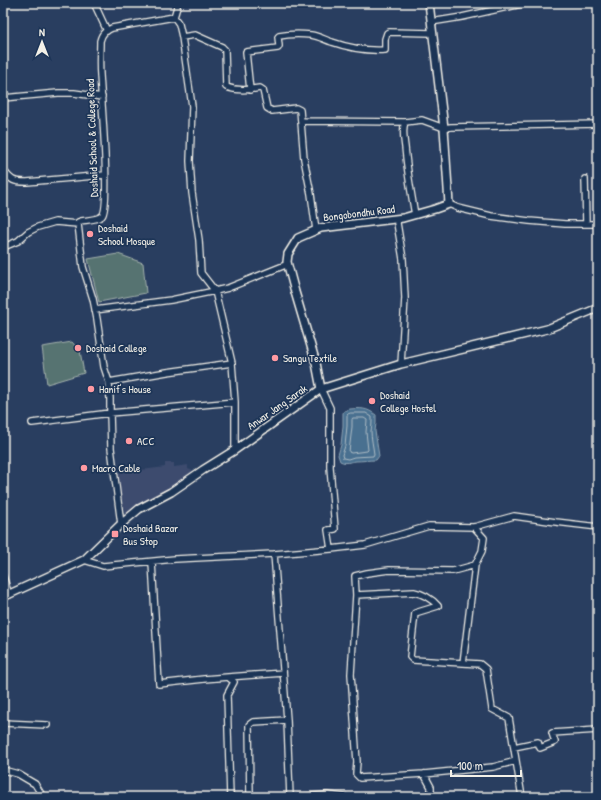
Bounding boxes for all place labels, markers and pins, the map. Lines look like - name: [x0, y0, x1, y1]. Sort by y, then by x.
- place label: Doshaid School Mosque: [98, 221, 156, 248]
- marker: Doshaid School Mosque: [85, 229, 95, 239]
- place label: Doshaid College: [86, 341, 148, 355]
- marker: Doshaid College: [73, 343, 83, 353]
- place label: Sangu Textile: [283, 351, 338, 365]
- marker: Sangu Textile: [270, 353, 280, 363]
- place label: Hanif's House: [99, 382, 152, 396]
- marker: Hanif's House: [86, 384, 96, 394]
- place label: Doshaid College Hostel: [380, 388, 436, 415]
- marker: Doshaid College Hostel: [367, 396, 377, 406]
- place label: ACC: [137, 434, 154, 448]
- marker: ACC: [124, 436, 134, 446]
- place label: Macro Cable: [92, 461, 141, 475]
- marker: Macro Cable: [79, 463, 89, 473]
- place label: Doshaid Bazar Bus Stop: [123, 521, 179, 548]
- marker: Doshaid Bazar Bus Stop: [110, 529, 120, 539]

